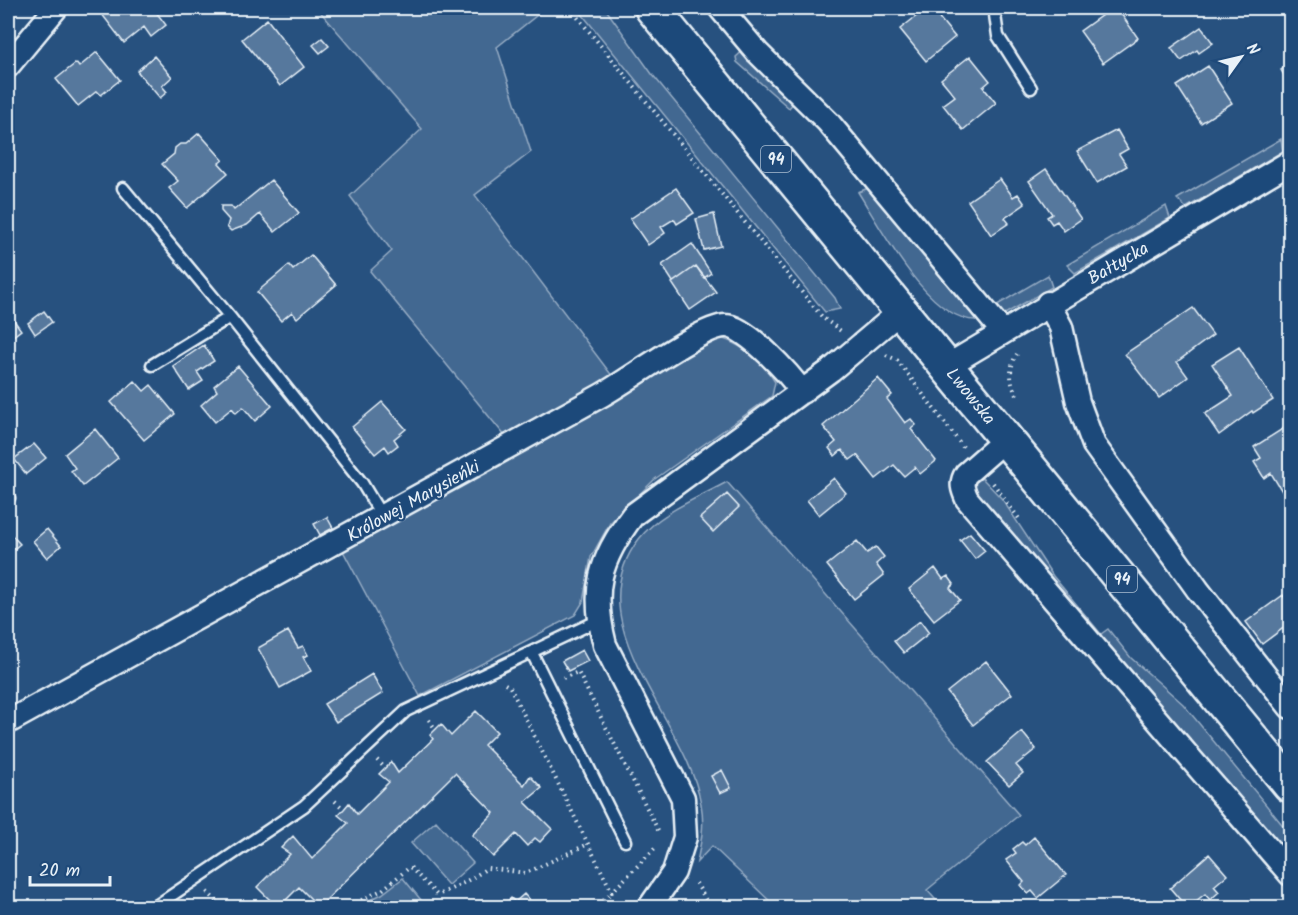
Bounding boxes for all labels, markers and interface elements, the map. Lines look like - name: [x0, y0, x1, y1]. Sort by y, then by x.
- north arrow: [1211, 27, 1271, 87]
- text: N: [1239, 38, 1265, 61]
- road number: 94: [761, 146, 791, 172]
- street label: Bałtycka: [1083, 235, 1155, 294]
- street label: Lwowska: [938, 362, 1002, 432]
- street label: Królowej Marysieńki: [342, 453, 486, 551]
- road number: 94: [1107, 566, 1137, 592]
- scale bar: [30, 849, 110, 887]
- text: 20 m: [39, 857, 80, 886]

